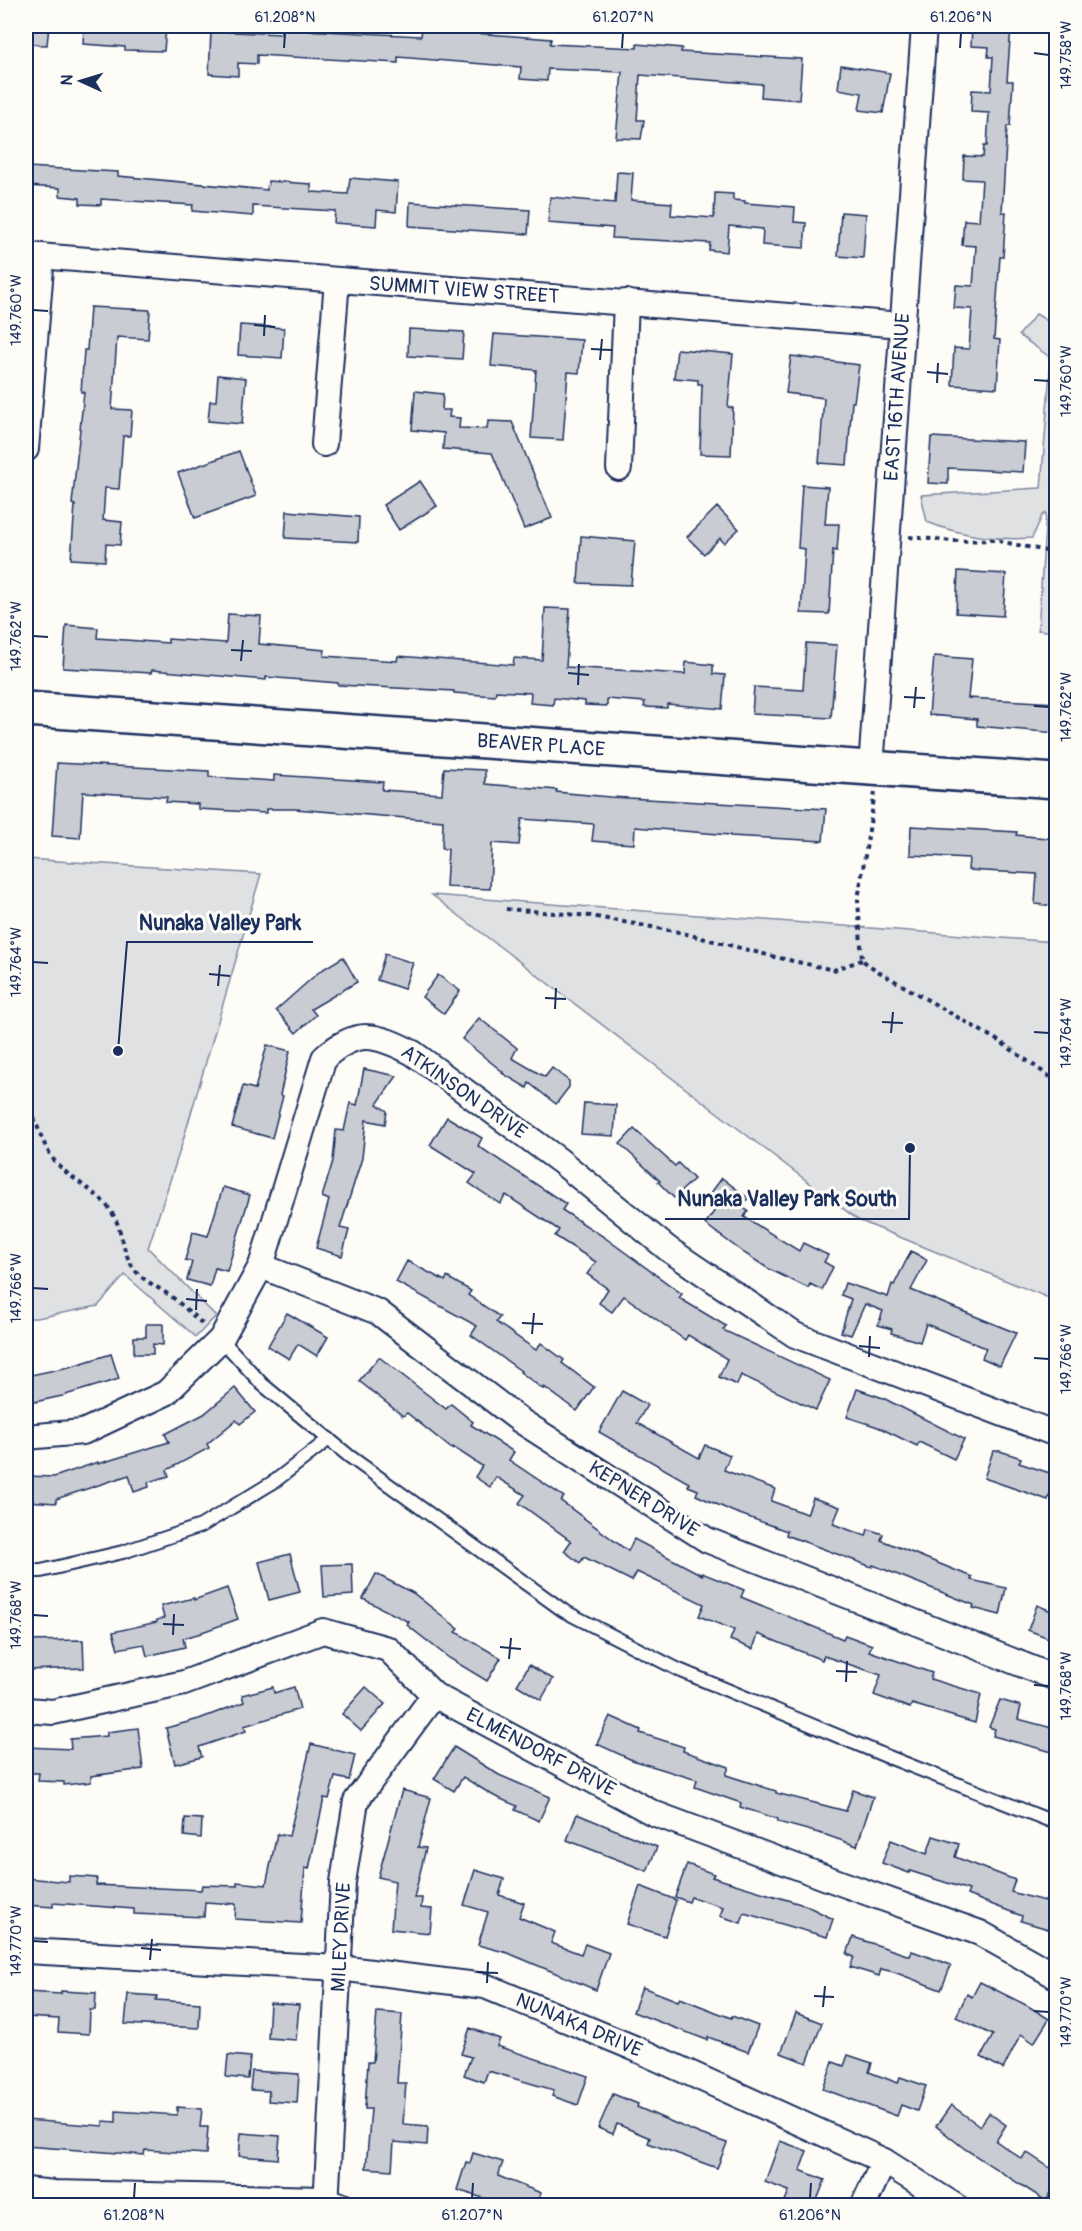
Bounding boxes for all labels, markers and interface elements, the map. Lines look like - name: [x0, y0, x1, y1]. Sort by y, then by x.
- text: 61.208°N: [255, 8, 315, 27]
- text: 61.207°N: [592, 8, 654, 27]
- text: 61.206°N: [930, 8, 992, 27]
- text: 149.758°W: [1057, 21, 1076, 89]
- north arrow: [51, 51, 111, 111]
- text: N: [57, 74, 77, 86]
- street label: SUMMIT VIEW STREET: [368, 271, 560, 309]
- text: 149.760°W: [7, 274, 26, 346]
- street label: EAST 16TH AVENUE: [879, 312, 915, 482]
- text: 149.760°W: [1057, 345, 1076, 417]
- text: 149.762°W: [7, 601, 26, 671]
- text: 149.762°W: [1057, 672, 1076, 742]
- street label: BEAVER PLACE: [476, 728, 606, 762]
- callout: Nunaka Valley Park: [127, 903, 313, 942]
- text: Nunaka Valley Park: [139, 910, 301, 937]
- text: 149.764°W: [7, 927, 26, 997]
- text: 149.764°W: [1057, 998, 1076, 1068]
- street label: ATKINSON DRIVE: [396, 1039, 532, 1145]
- callout: Nunaka Valley Park South: [665, 1180, 909, 1219]
- text: Nunaka Valley Park South: [677, 1186, 897, 1213]
- text: 149.766°W: [7, 1253, 26, 1323]
- text: 149.766°W: [1057, 1324, 1076, 1394]
- street label: KEPNER DRIVE: [584, 1455, 704, 1543]
- text: 149.768°W: [7, 1580, 26, 1650]
- text: 149.768°W: [1057, 1651, 1076, 1721]
- street label: ELMENDORF DRIVE: [462, 1702, 620, 1802]
- street label: MILEY DRIVE: [326, 1882, 356, 1992]
- text: 149.770°W: [7, 1905, 26, 1977]
- text: 149.770°W: [1057, 1976, 1076, 2048]
- street label: NUNAKA DRIVE: [512, 1987, 646, 2063]
- text: 61.208°N: [104, 2206, 164, 2225]
- text: 61.207°N: [441, 2206, 503, 2225]
- text: 61.206°N: [779, 2206, 841, 2225]

